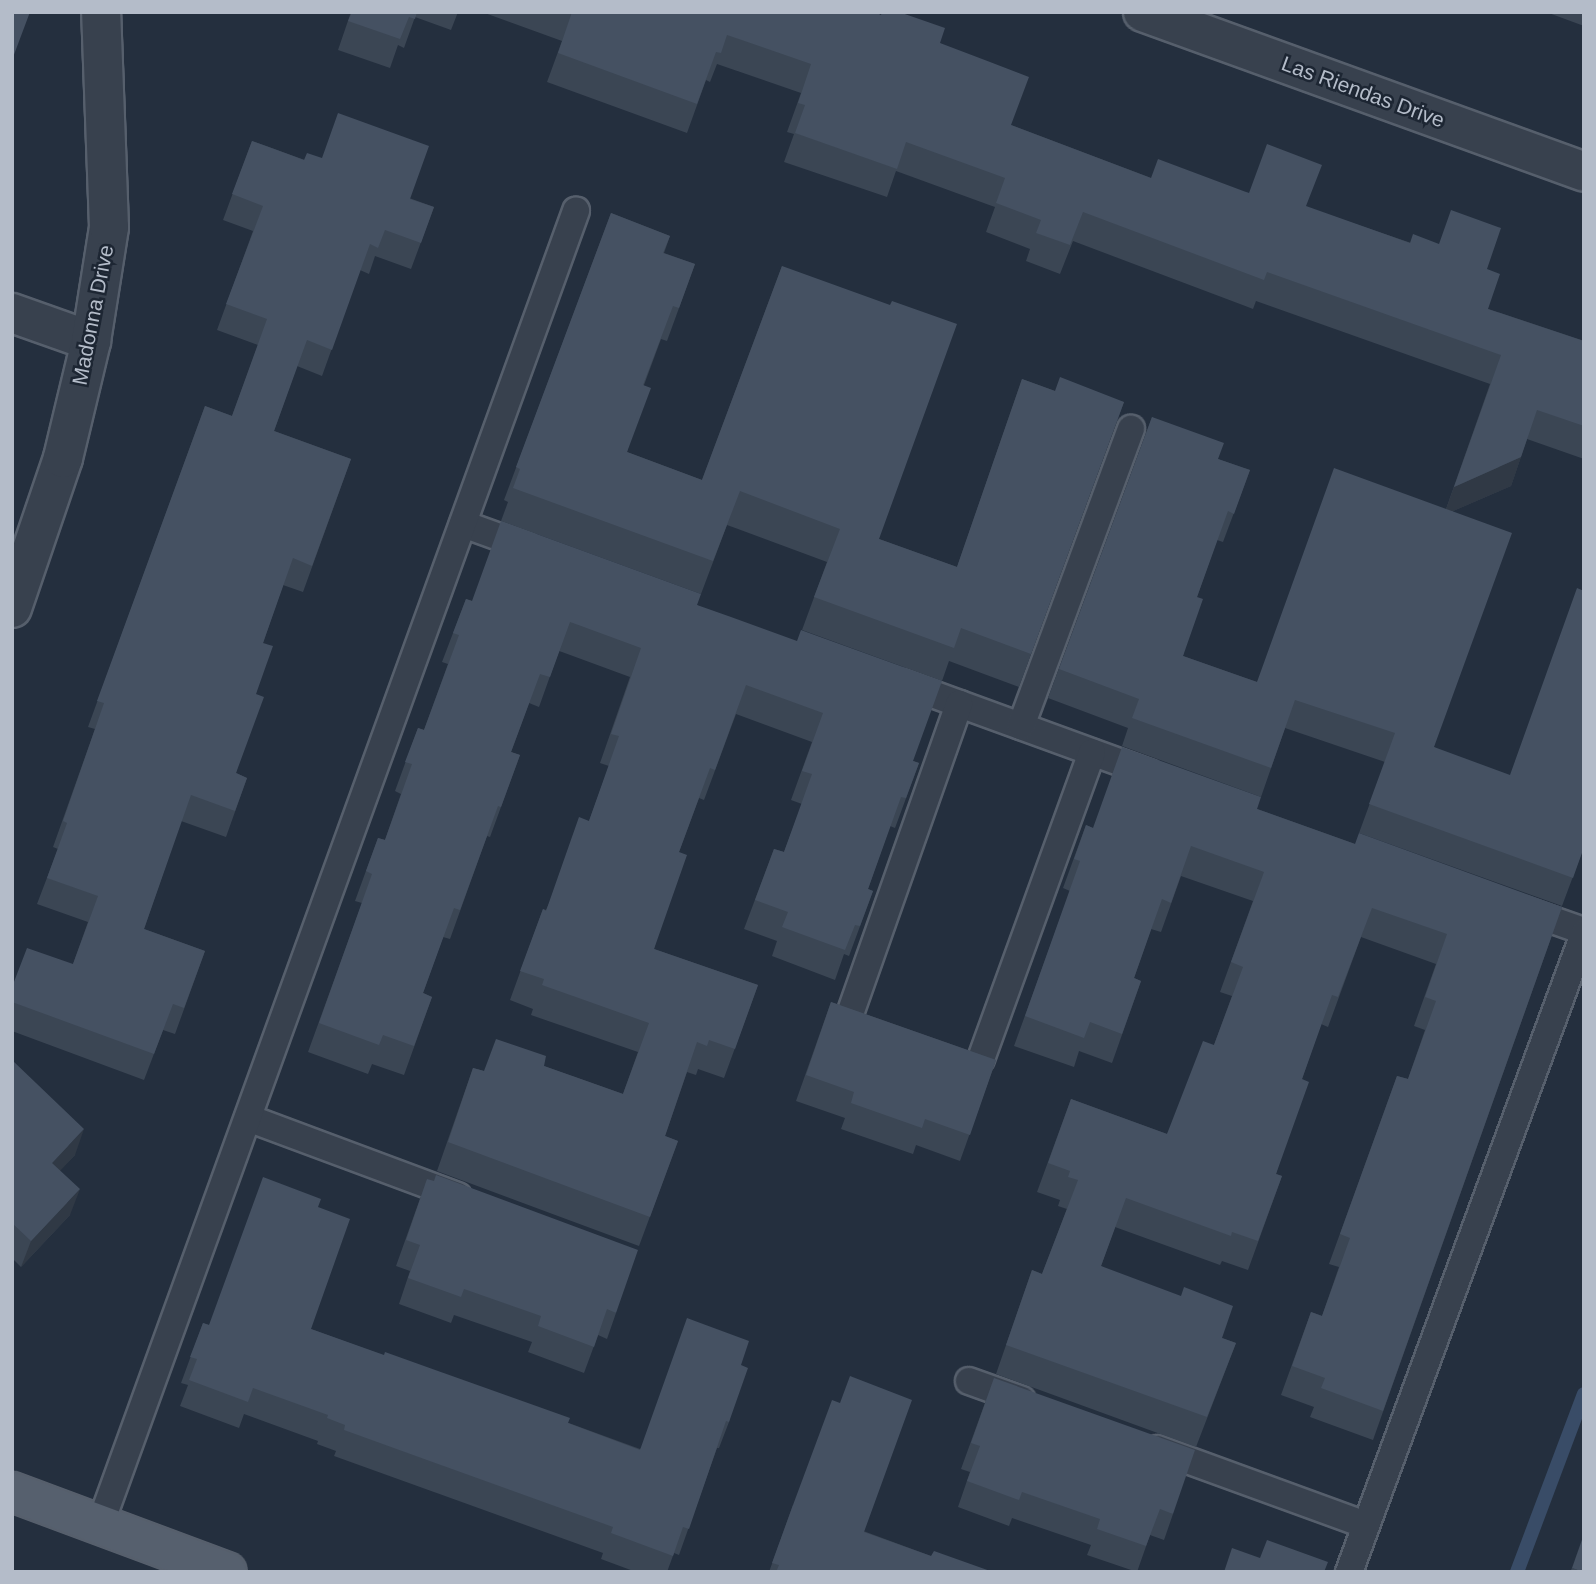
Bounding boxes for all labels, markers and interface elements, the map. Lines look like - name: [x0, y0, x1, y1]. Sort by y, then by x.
- street label: Las Riendas Drive: [1278, 51, 1448, 133]
- street label: Madonna Drive: [67, 243, 119, 387]

